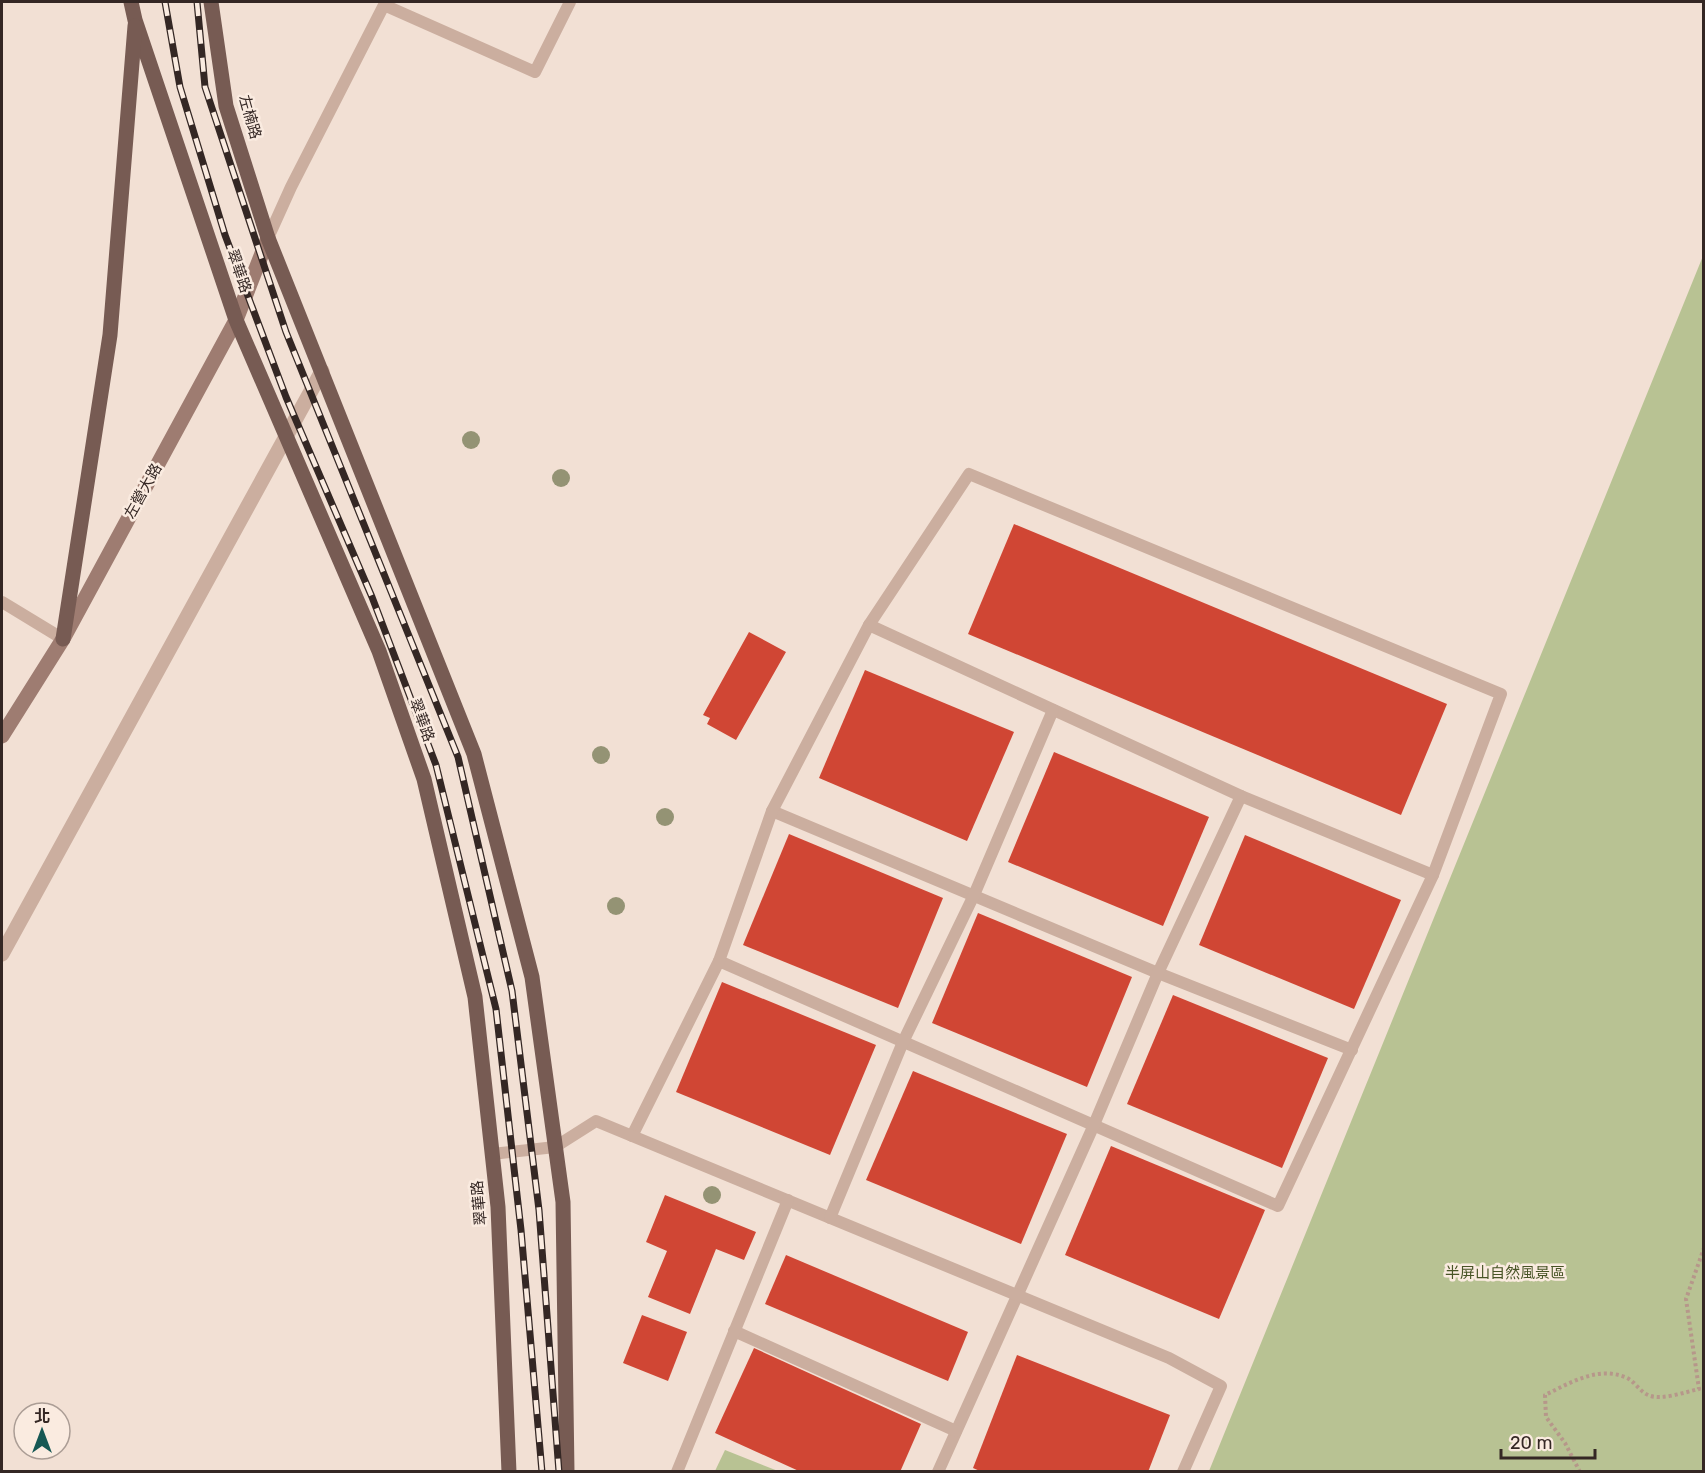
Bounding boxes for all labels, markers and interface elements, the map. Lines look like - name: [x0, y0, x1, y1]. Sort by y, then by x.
- street label: 左楠路: [235, 93, 265, 141]
- street label: 翠華路: [223, 247, 255, 295]
- street label: 左營大路: [121, 460, 165, 522]
- street label: 翠華路: [406, 696, 438, 744]
- street label: 翠華路: [468, 1180, 490, 1226]
- park label: 半屏山自然風景區: [1445, 1264, 1565, 1282]
- north arrow: [12, 1401, 72, 1461]
- text: 北: [34, 1407, 50, 1426]
- scale bar: [1501, 1422, 1596, 1460]
- text: 20 m: [1510, 1432, 1552, 1454]

